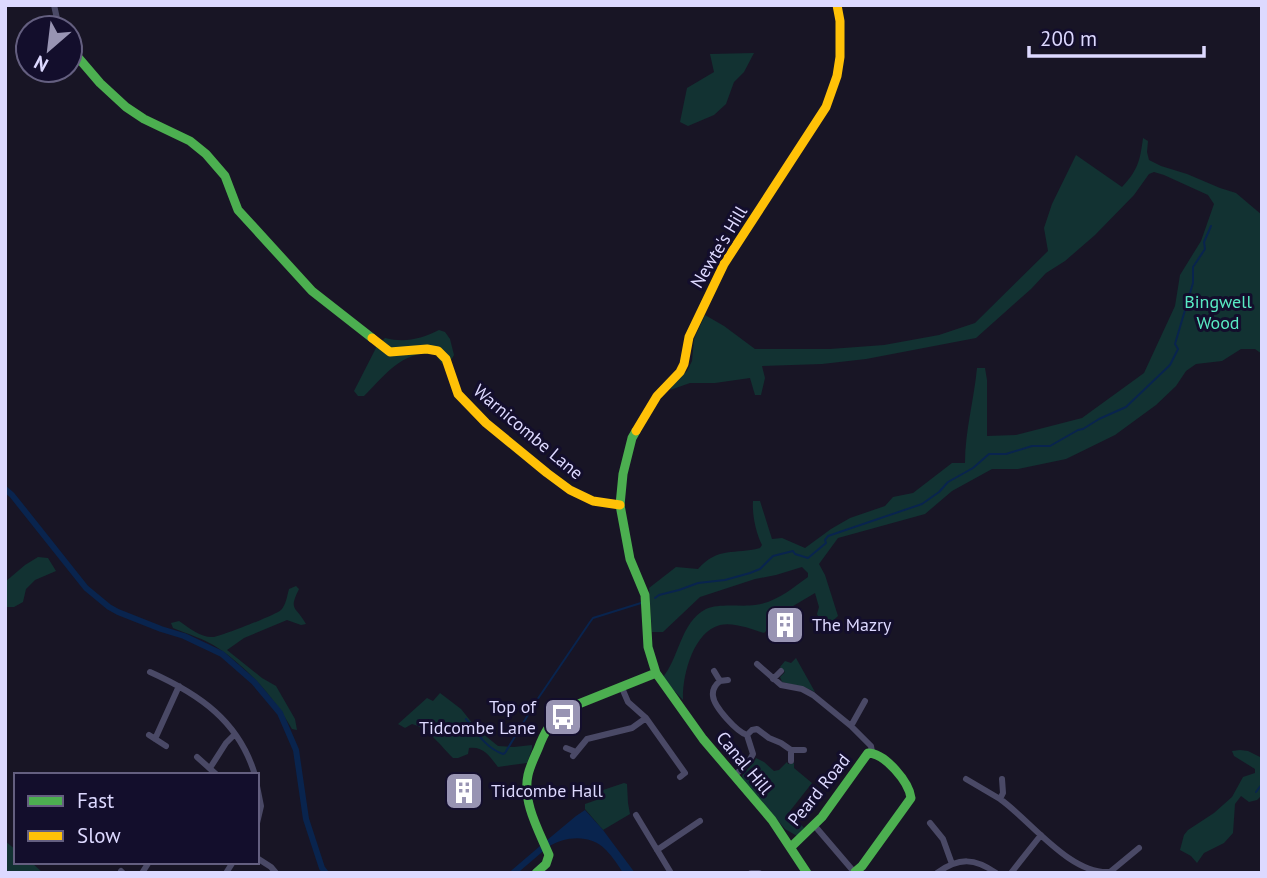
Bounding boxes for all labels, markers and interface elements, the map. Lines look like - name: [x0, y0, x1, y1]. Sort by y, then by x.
- north arrow: [14, 14, 84, 84]
- scale bar: [1029, 14, 1204, 58]
- text: 200 m: [1040, 25, 1097, 52]
- text: N: [30, 50, 52, 78]
- street label: Newte's Hill: [685, 201, 752, 292]
- park label: Bingwell Wood: [1184, 290, 1253, 334]
- street label: Warnicombe Lane: [469, 379, 588, 484]
- building icon: The Mazry: [764, 604, 806, 646]
- place label: The Mazry: [812, 613, 892, 636]
- place label: Top of Tidcombe Lane: [419, 695, 537, 739]
- bus stop icon: Top of Tidcombe Lane: [542, 696, 584, 738]
- street label: Canal Hill: [711, 726, 778, 799]
- street label: Peard Road: [783, 749, 855, 830]
- building icon: Tidcombe Hall: [443, 770, 485, 812]
- legend: [14, 773, 259, 864]
- place label: Tidcombe Hall: [491, 779, 603, 802]
- text: Fast: [77, 787, 114, 814]
- text: Slow: [77, 822, 121, 849]

